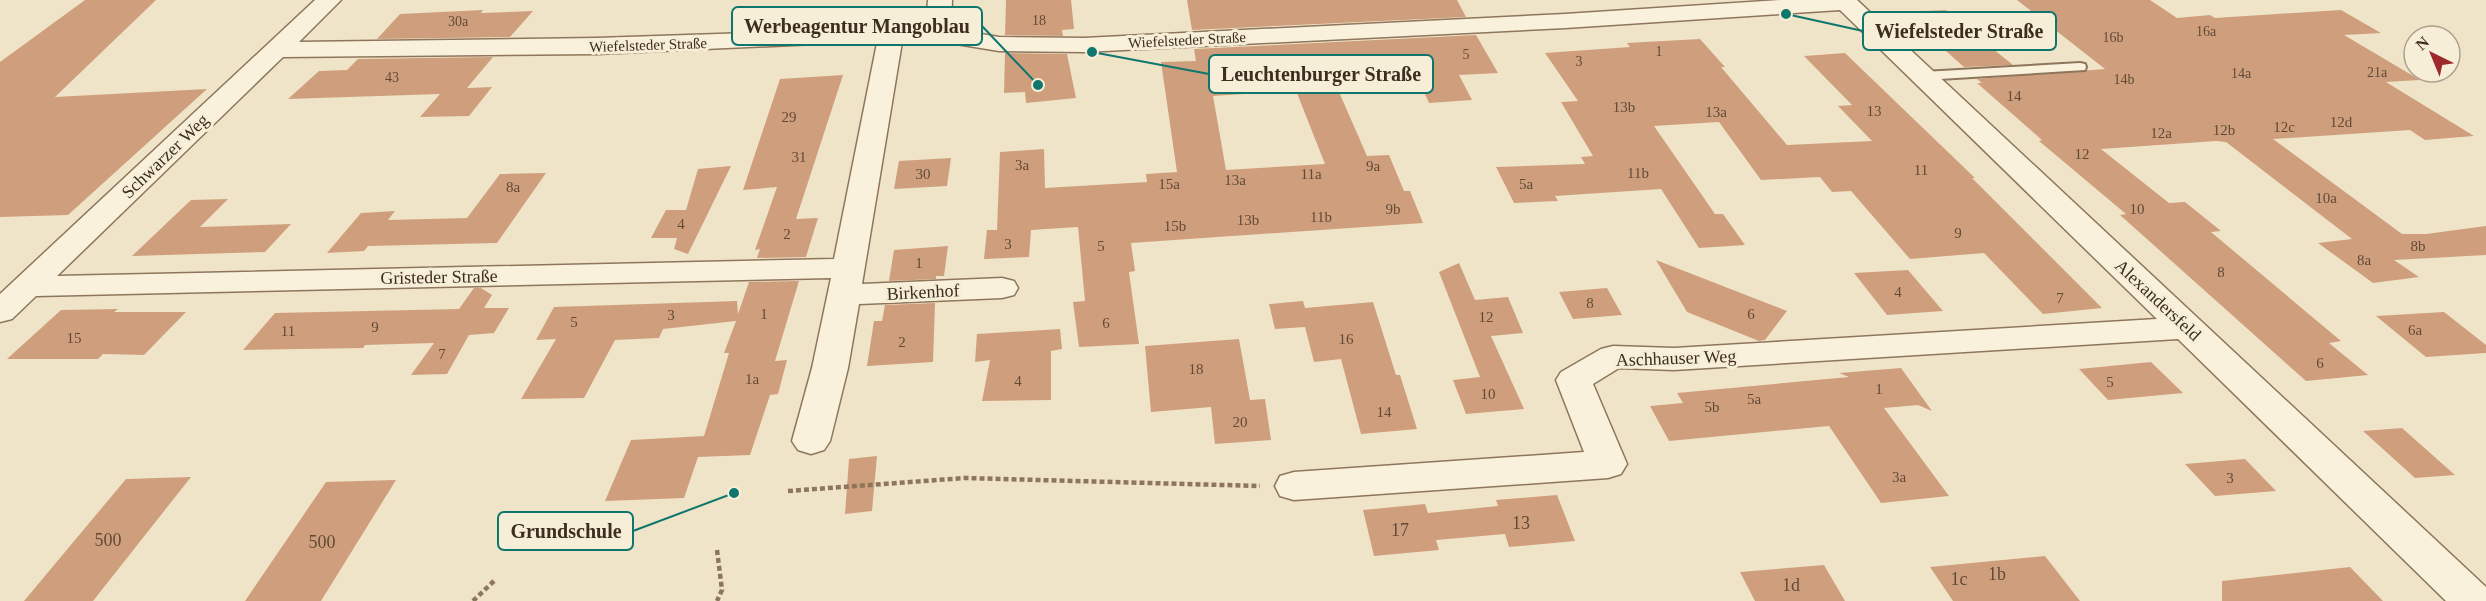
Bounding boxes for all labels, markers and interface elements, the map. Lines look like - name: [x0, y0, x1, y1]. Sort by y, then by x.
- callout: Werbeagentur Mangoblau: [732, 7, 982, 45]
- callout: Wiefelsteder Straße: [1863, 12, 2056, 50]
- house number: 18: [1032, 13, 1046, 28]
- house number: 30a: [448, 14, 469, 29]
- text: Werbeagentur Mangoblau: [744, 15, 970, 38]
- text: Wiefelsteder Straße: [1875, 20, 2043, 42]
- house number: 16a: [2196, 24, 2217, 39]
- north arrow: [2402, 24, 2462, 84]
- street label: Wiefelsteder Straße: [1128, 29, 1247, 51]
- house number: 16b: [2103, 30, 2124, 45]
- text: N: [2412, 33, 2432, 54]
- street label: Wiefelsteder Straße: [589, 35, 708, 55]
- house number: 1: [1656, 44, 1663, 59]
- house number: 5: [1463, 47, 1470, 62]
- house number: 3: [1576, 54, 1583, 69]
- callout: Leuchtenburger Straße: [1209, 55, 1433, 93]
- text: Leuchtenburger Straße: [1221, 63, 1421, 86]
- house number: 21a: [2367, 65, 2388, 80]
- house number: 14a: [2231, 66, 2252, 81]
- house number: 43: [385, 70, 399, 85]
- house number: 14b: [2114, 72, 2135, 87]
- house number: 14: [2007, 88, 2022, 104]
- house number: 13b: [1613, 99, 1635, 115]
- house number: 13: [1867, 103, 1882, 119]
- house number: 13a: [1705, 104, 1727, 120]
- house number: 29: [782, 109, 797, 125]
- street label: Schwarzer Weg: [118, 110, 212, 202]
- house number: 12d: [2330, 114, 2353, 130]
- house number: 12c: [2273, 119, 2295, 135]
- house number: 12b: [2213, 122, 2235, 138]
- house number: 12a: [2150, 125, 2172, 141]
- house number: 12: [2075, 146, 2090, 162]
- house number: 31: [792, 149, 807, 165]
- house number: 3a: [1015, 157, 1029, 173]
- house number: 9a: [1366, 158, 1380, 174]
- house number: 11: [1914, 162, 1928, 178]
- house number: 11b: [1627, 165, 1649, 181]
- house number: 30: [916, 166, 931, 182]
- house number: 11a: [1300, 166, 1322, 182]
- house number: 13a: [1224, 172, 1246, 188]
- house number: 15a: [1158, 176, 1180, 192]
- house number: 5a: [1519, 176, 1533, 192]
- house number: 8a: [506, 179, 520, 195]
- house number: 10a: [2315, 190, 2337, 206]
- house number: 9b: [1386, 201, 1401, 217]
- house number: 10: [2130, 201, 2145, 217]
- house number: 11b: [1310, 209, 1332, 225]
- house number: 13b: [1237, 212, 1259, 228]
- house number: 4: [677, 216, 685, 232]
- house number: 15b: [1164, 218, 1186, 234]
- house number: 9: [1954, 225, 1962, 241]
- house number: 2: [783, 226, 791, 242]
- house number: 3: [1004, 236, 1012, 252]
- house number: 5: [1097, 238, 1105, 254]
- house number: 8b: [2411, 238, 2426, 254]
- house number: 8a: [2357, 252, 2371, 268]
- house number: 1: [915, 255, 923, 271]
- street label: Alexandersfeld: [2111, 255, 2205, 345]
- house number: 8: [2217, 264, 2225, 280]
- street label: Gristeder Straße: [380, 266, 498, 288]
- street label: Birkenhof: [886, 280, 960, 304]
- house number: 4: [1894, 284, 1902, 300]
- house number: 7: [2056, 290, 2064, 306]
- house number: 8: [1586, 295, 1594, 311]
- house number: 1: [760, 306, 768, 322]
- house number: 6: [1747, 306, 1755, 322]
- house number: 3: [667, 307, 675, 323]
- house number: 12: [1479, 309, 1494, 325]
- house number: 5: [570, 314, 578, 330]
- house number: 6: [1102, 315, 1110, 331]
- house number: 9: [371, 319, 379, 335]
- house number: 6a: [2408, 322, 2422, 338]
- house number: 11: [281, 323, 295, 339]
- house number: 15: [67, 330, 82, 346]
- house number: 16: [1339, 331, 1354, 347]
- house number: 2: [898, 334, 906, 350]
- house number: 7: [438, 346, 446, 362]
- street label: Aschhauser Weg: [1615, 346, 1737, 370]
- house number: 6: [2316, 355, 2324, 371]
- house number: 18: [1189, 361, 1204, 377]
- house number: 1a: [745, 371, 759, 387]
- house number: 4: [1014, 373, 1022, 389]
- house number: 5: [2106, 374, 2114, 390]
- house number: 1: [1875, 381, 1883, 397]
- house number: 10: [1481, 386, 1496, 402]
- house number: 5a: [1747, 391, 1761, 407]
- house number: 5b: [1705, 399, 1720, 415]
- house number: 14: [1377, 404, 1392, 420]
- house number: 20: [1233, 414, 1248, 430]
- house number: 3a: [1892, 469, 1906, 485]
- house number: 3: [2226, 470, 2234, 486]
- callout: Grundschule: [498, 512, 633, 550]
- house number: 13: [1512, 513, 1530, 533]
- text: Grundschule: [510, 520, 622, 542]
- house number: 17: [1391, 520, 1409, 540]
- house number: 500: [95, 530, 122, 550]
- house number: 500: [309, 532, 336, 552]
- house number: 1b: [1988, 564, 2006, 584]
- house number: 1c: [1951, 569, 1968, 589]
- house number: 1d: [1782, 575, 1800, 595]

